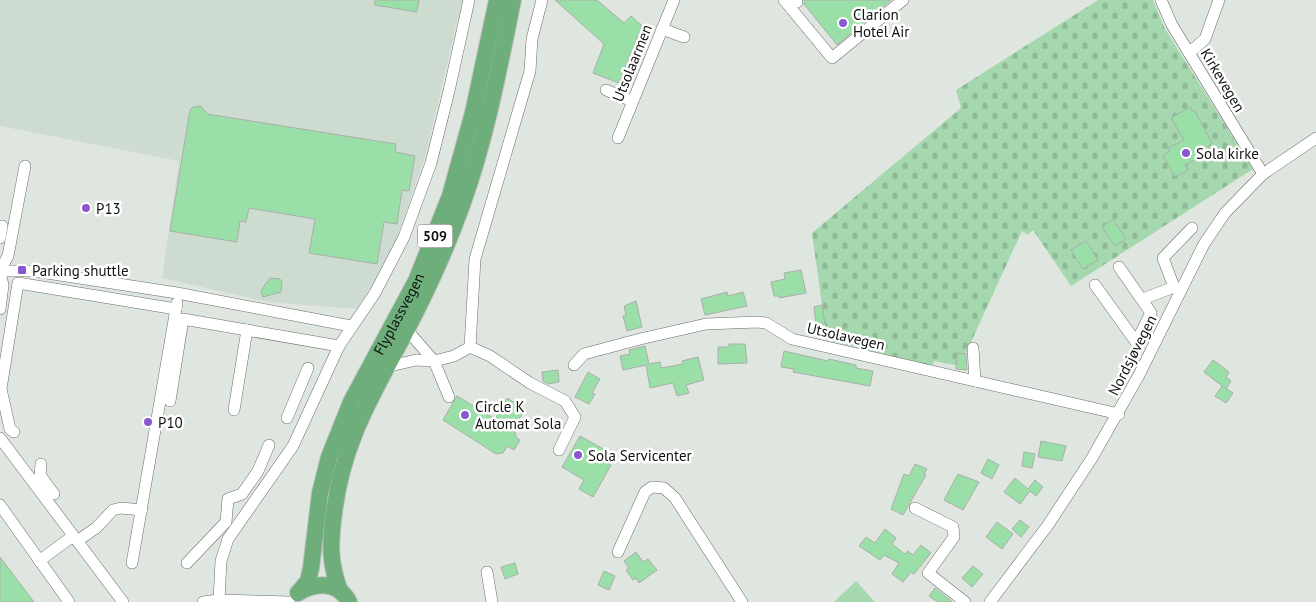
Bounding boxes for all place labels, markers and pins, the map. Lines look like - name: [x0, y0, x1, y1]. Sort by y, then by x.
- place label: Clarion Hotel Air: [853, 5, 909, 41]
- marker: Clarion Hotel Air: [837, 17, 849, 29]
- place label: Sola kirke: [1196, 144, 1259, 163]
- marker: Sola kirke: [1180, 147, 1192, 159]
- place label: P13: [96, 199, 121, 218]
- marker: P13: [80, 202, 92, 214]
- place label: Parking shuttle: [32, 261, 129, 280]
- marker: Parking shuttle: [16, 264, 28, 276]
- place label: Circle K Automat Sola: [475, 397, 561, 433]
- marker: Circle K Automat Sola: [459, 409, 471, 421]
- place label: P10: [158, 413, 183, 432]
- marker: P10: [142, 416, 154, 428]
- place label: Sola Servicenter: [588, 446, 692, 465]
- marker: Sola Servicenter: [572, 449, 584, 461]

